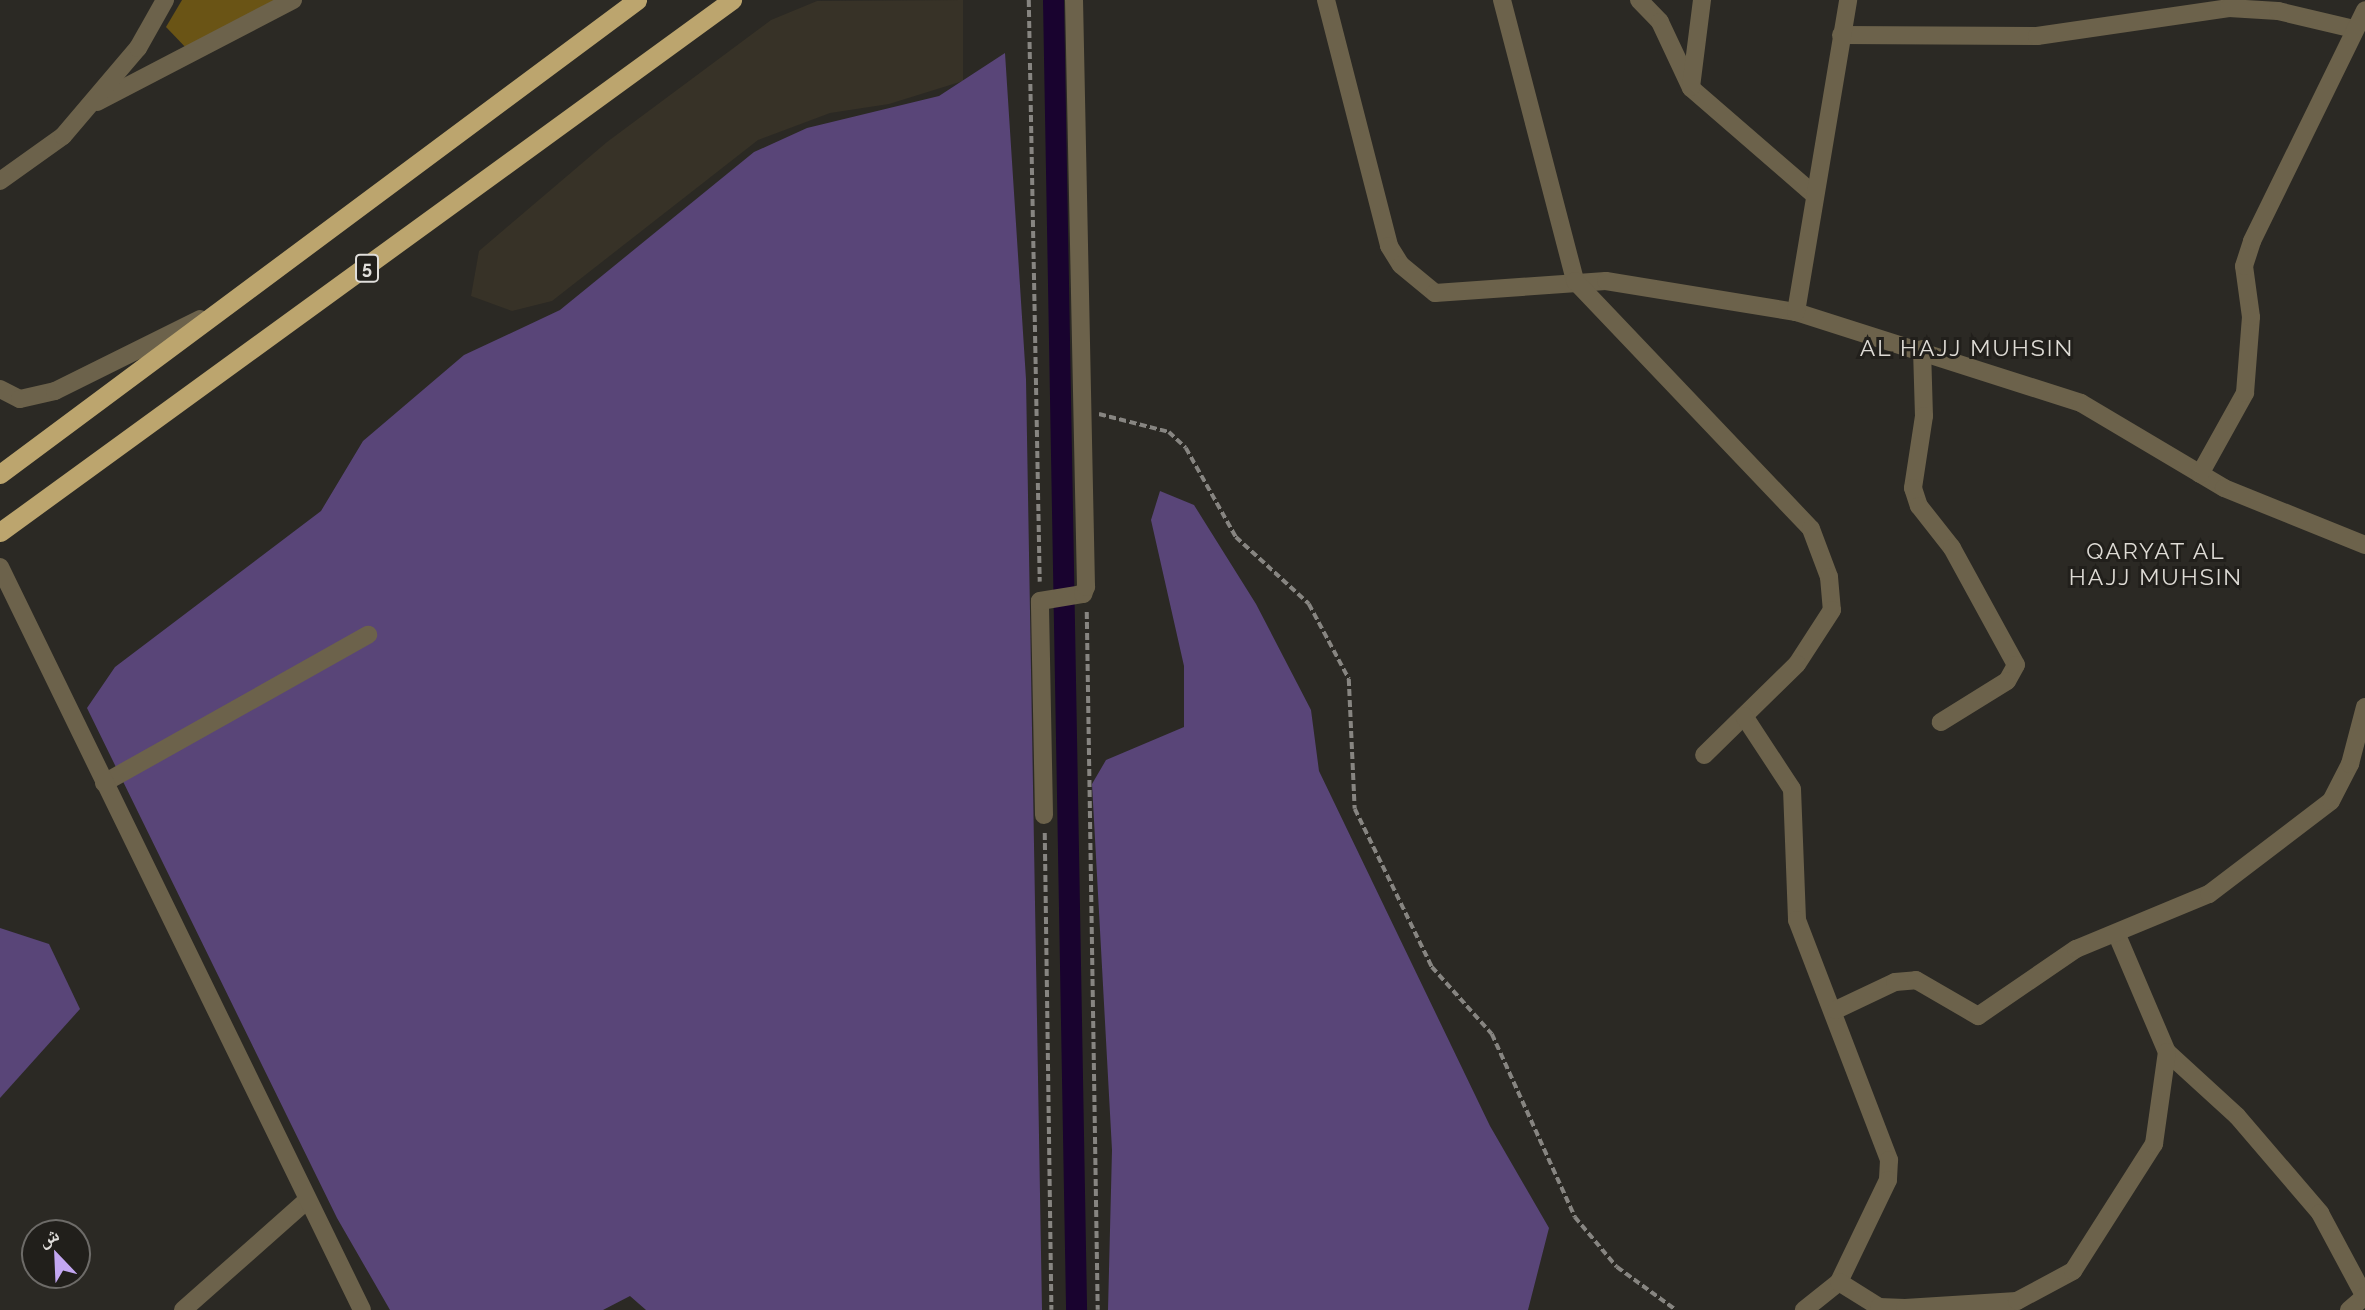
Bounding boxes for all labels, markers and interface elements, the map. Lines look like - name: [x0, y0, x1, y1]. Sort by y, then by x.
- road number: 5: [355, 254, 379, 282]
- district label: AL HAJJ MUHSIN: [1861, 334, 2073, 362]
- district label: QARYAT AL HAJJ MUHSIN: [2070, 537, 2242, 591]
- north arrow: [21, 1219, 91, 1289]
- text: ش: [35, 1222, 62, 1251]

